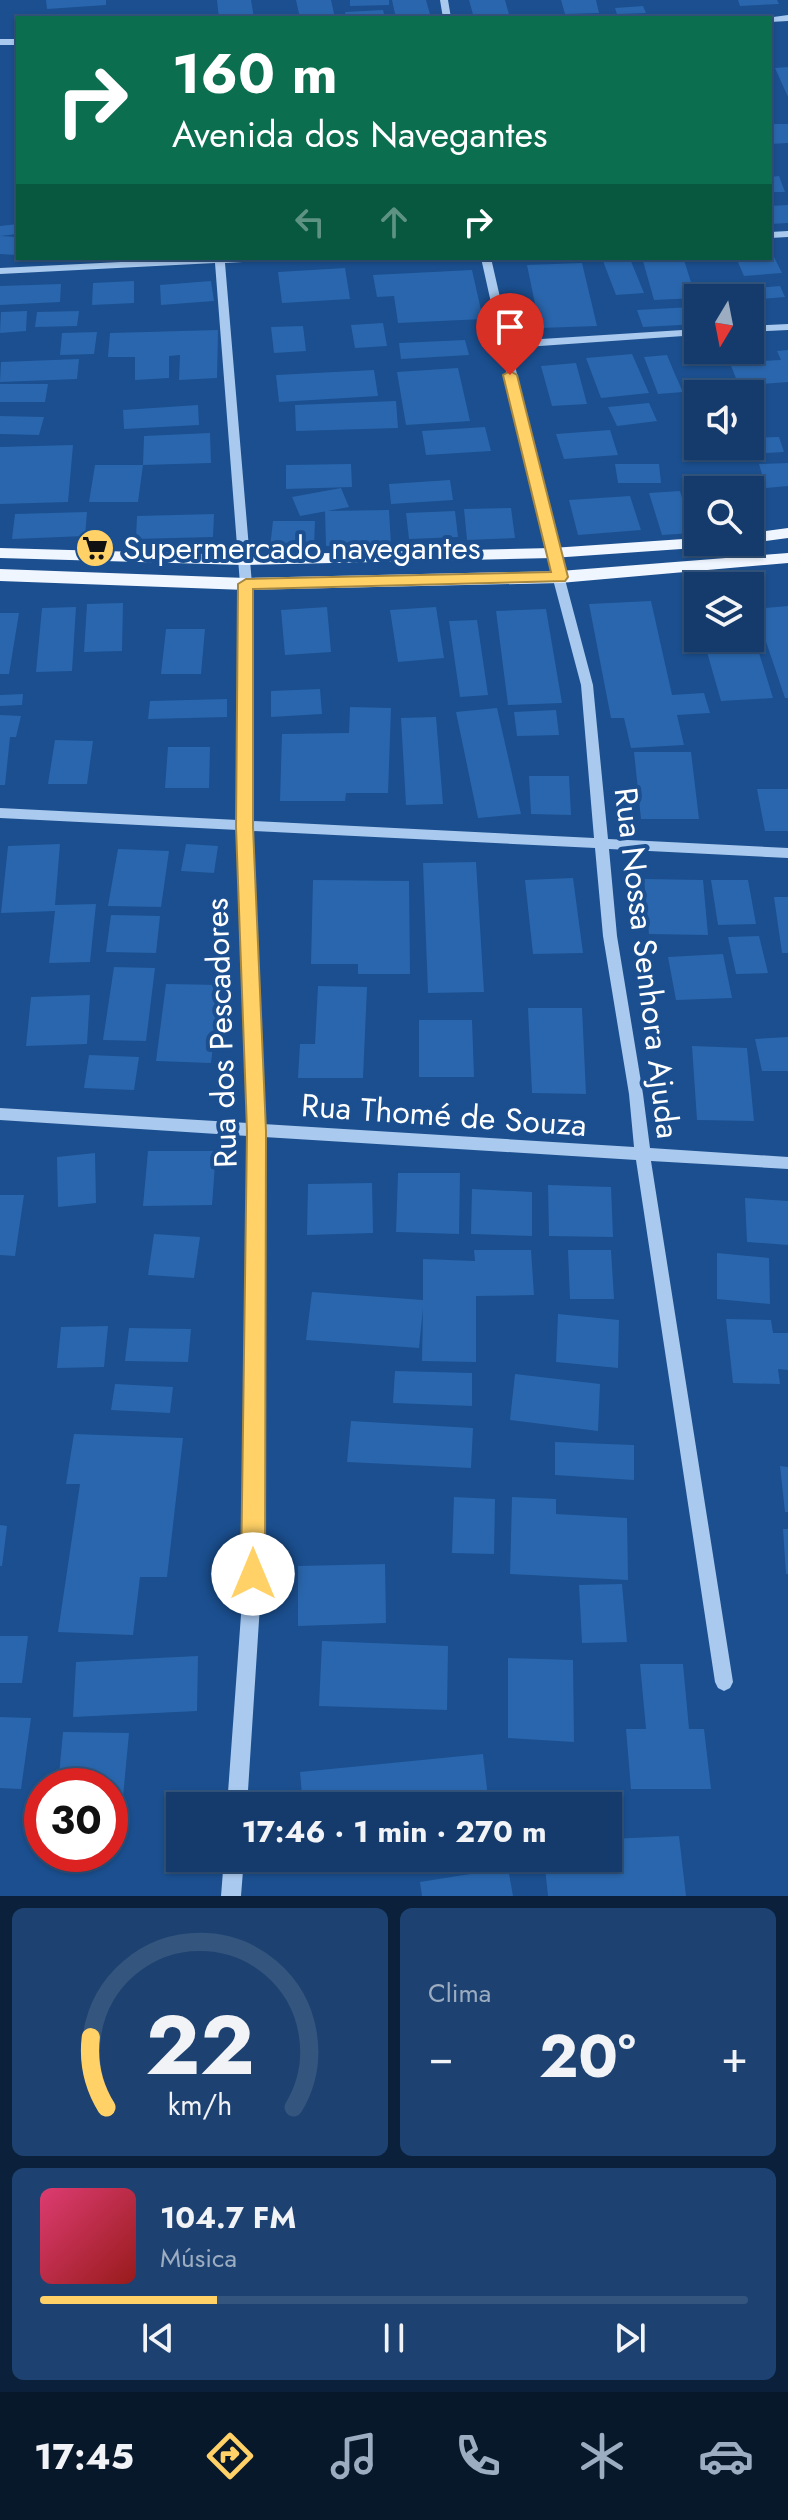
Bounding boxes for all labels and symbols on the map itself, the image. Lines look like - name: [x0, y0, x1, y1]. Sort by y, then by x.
- north arrow: [684, 284, 764, 364]
- pin: [476, 293, 544, 375]
- place label: Supermercado navegantes: [123, 525, 481, 571]
- supermarket icon: Supermercado navegantes: [74, 527, 116, 569]
- street label: Rua Nossa Senhora Ajuda: [603, 785, 691, 1141]
- street label: Rua dos Pescadores: [193, 897, 249, 1169]
- street label: Rua Thomé de Souza: [300, 1082, 588, 1148]
- position arrow: [211, 1532, 295, 1616]
- speed limit sign: 30: [24, 1768, 128, 1872]

